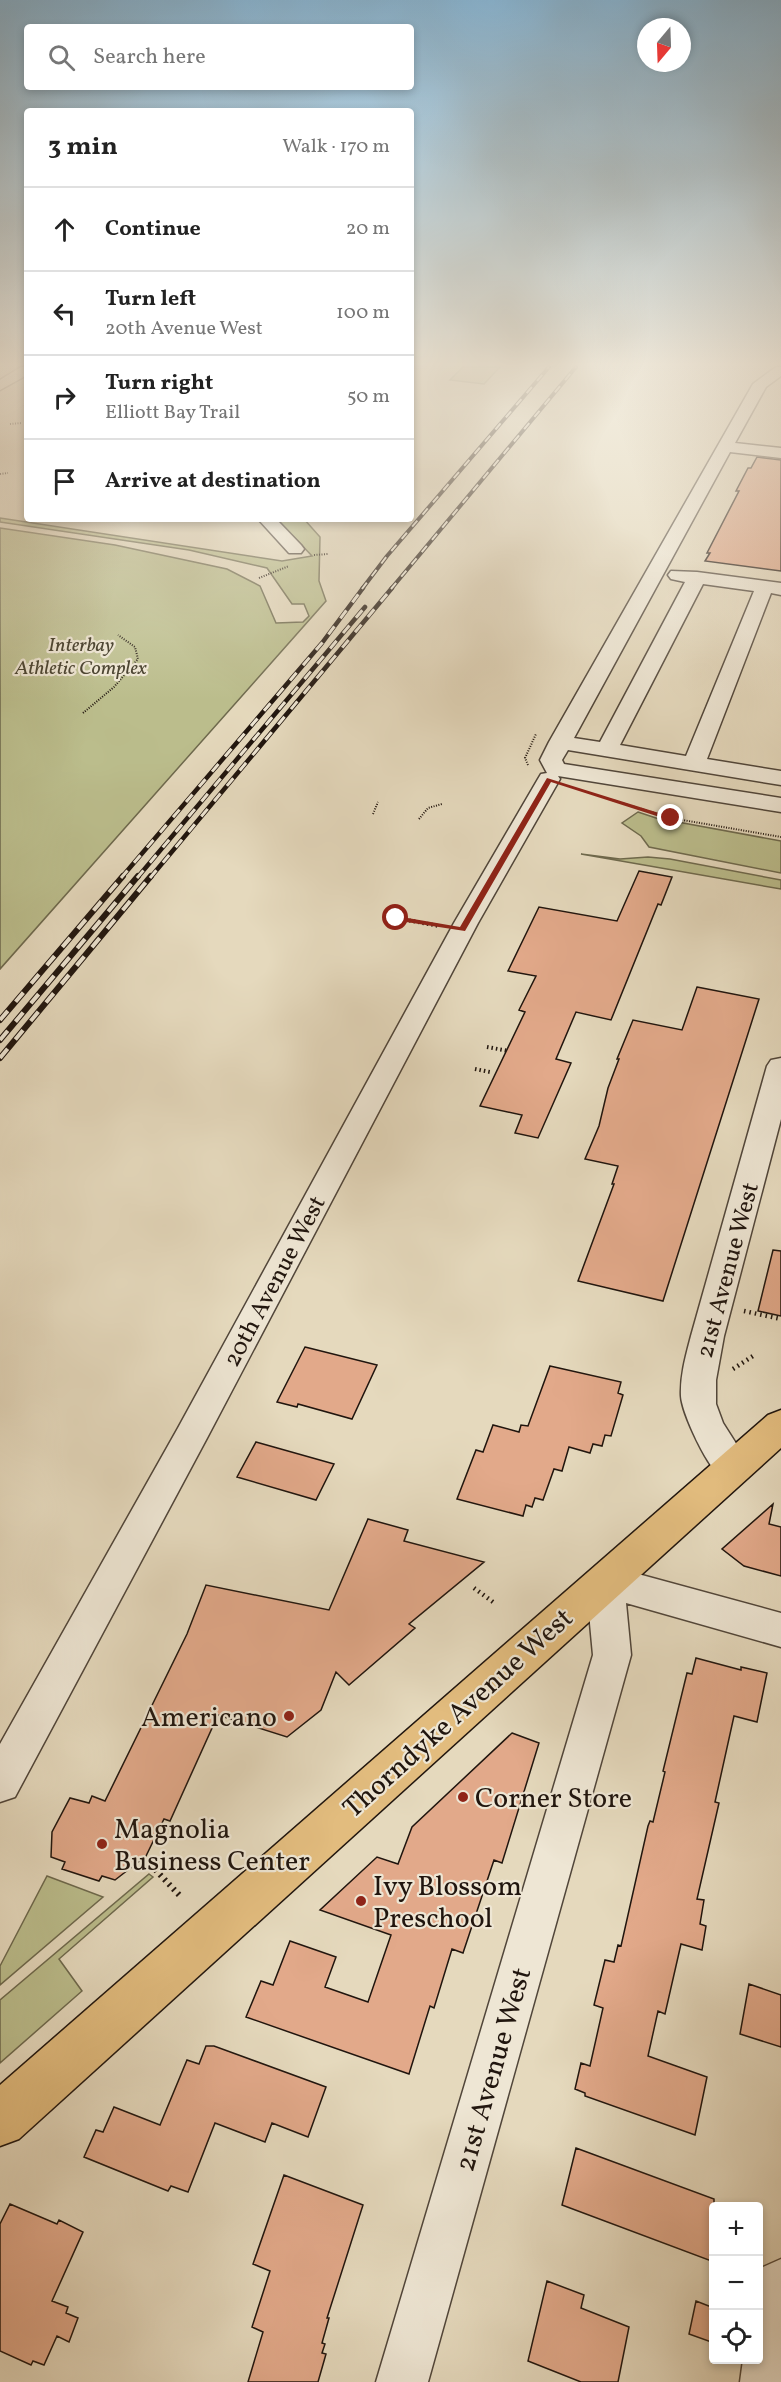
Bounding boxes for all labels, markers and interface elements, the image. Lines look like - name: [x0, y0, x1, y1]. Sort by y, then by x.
- north arrow: [637, 18, 691, 72]
- search box: [24, 24, 414, 90]
- icon: search: [45, 41, 78, 74]
- text: Search here: [93, 42, 206, 73]
- text: 3 min: [48, 129, 118, 165]
- text: Walk · 170 m: [282, 133, 390, 161]
- icon: ahead: [48, 213, 81, 246]
- text: Continue: [105, 214, 201, 245]
- text: 20 m: [346, 215, 390, 243]
- text: Turn left: [105, 284, 196, 315]
- icon: left: [48, 297, 81, 330]
- text: 100 m: [336, 299, 390, 327]
- text: 20th Avenue West: [105, 315, 263, 343]
- text: Turn right: [105, 368, 213, 399]
- icon: right: [48, 381, 81, 414]
- text: 50 m: [347, 383, 390, 411]
- text: Elliott Bay Trail: [105, 399, 240, 427]
- icon: arrive: [48, 465, 81, 498]
- text: Arrive at destination: [105, 466, 321, 497]
- park label: Interbay Athletic Complex: [14, 632, 147, 683]
- route end: [657, 804, 683, 830]
- route start: [382, 904, 408, 930]
- street label: 21st Avenue West: [689, 1179, 769, 1362]
- street label: 20th Avenue West: [216, 1190, 335, 1374]
- street label: Thorndyke Avenue West: [335, 1600, 582, 1828]
- place label: Americano: [141, 1699, 277, 1738]
- marker: Americano: [282, 1709, 296, 1723]
- place label: Corner Store: [475, 1780, 632, 1819]
- marker: Corner Store: [456, 1790, 470, 1804]
- place label: Magnolia Business Center: [114, 1811, 310, 1882]
- marker: Magnolia Business Center: [95, 1837, 109, 1851]
- place label: Ivy Blossom Preschool: [373, 1868, 522, 1939]
- marker: Ivy Blossom Preschool: [354, 1894, 368, 1908]
- street label: 21st Avenue West: [447, 1963, 542, 2176]
- map controls: [709, 2202, 763, 2364]
- button: +: [709, 2202, 763, 2256]
- button: −: [709, 2256, 763, 2310]
- button: locate: [709, 2310, 763, 2364]

